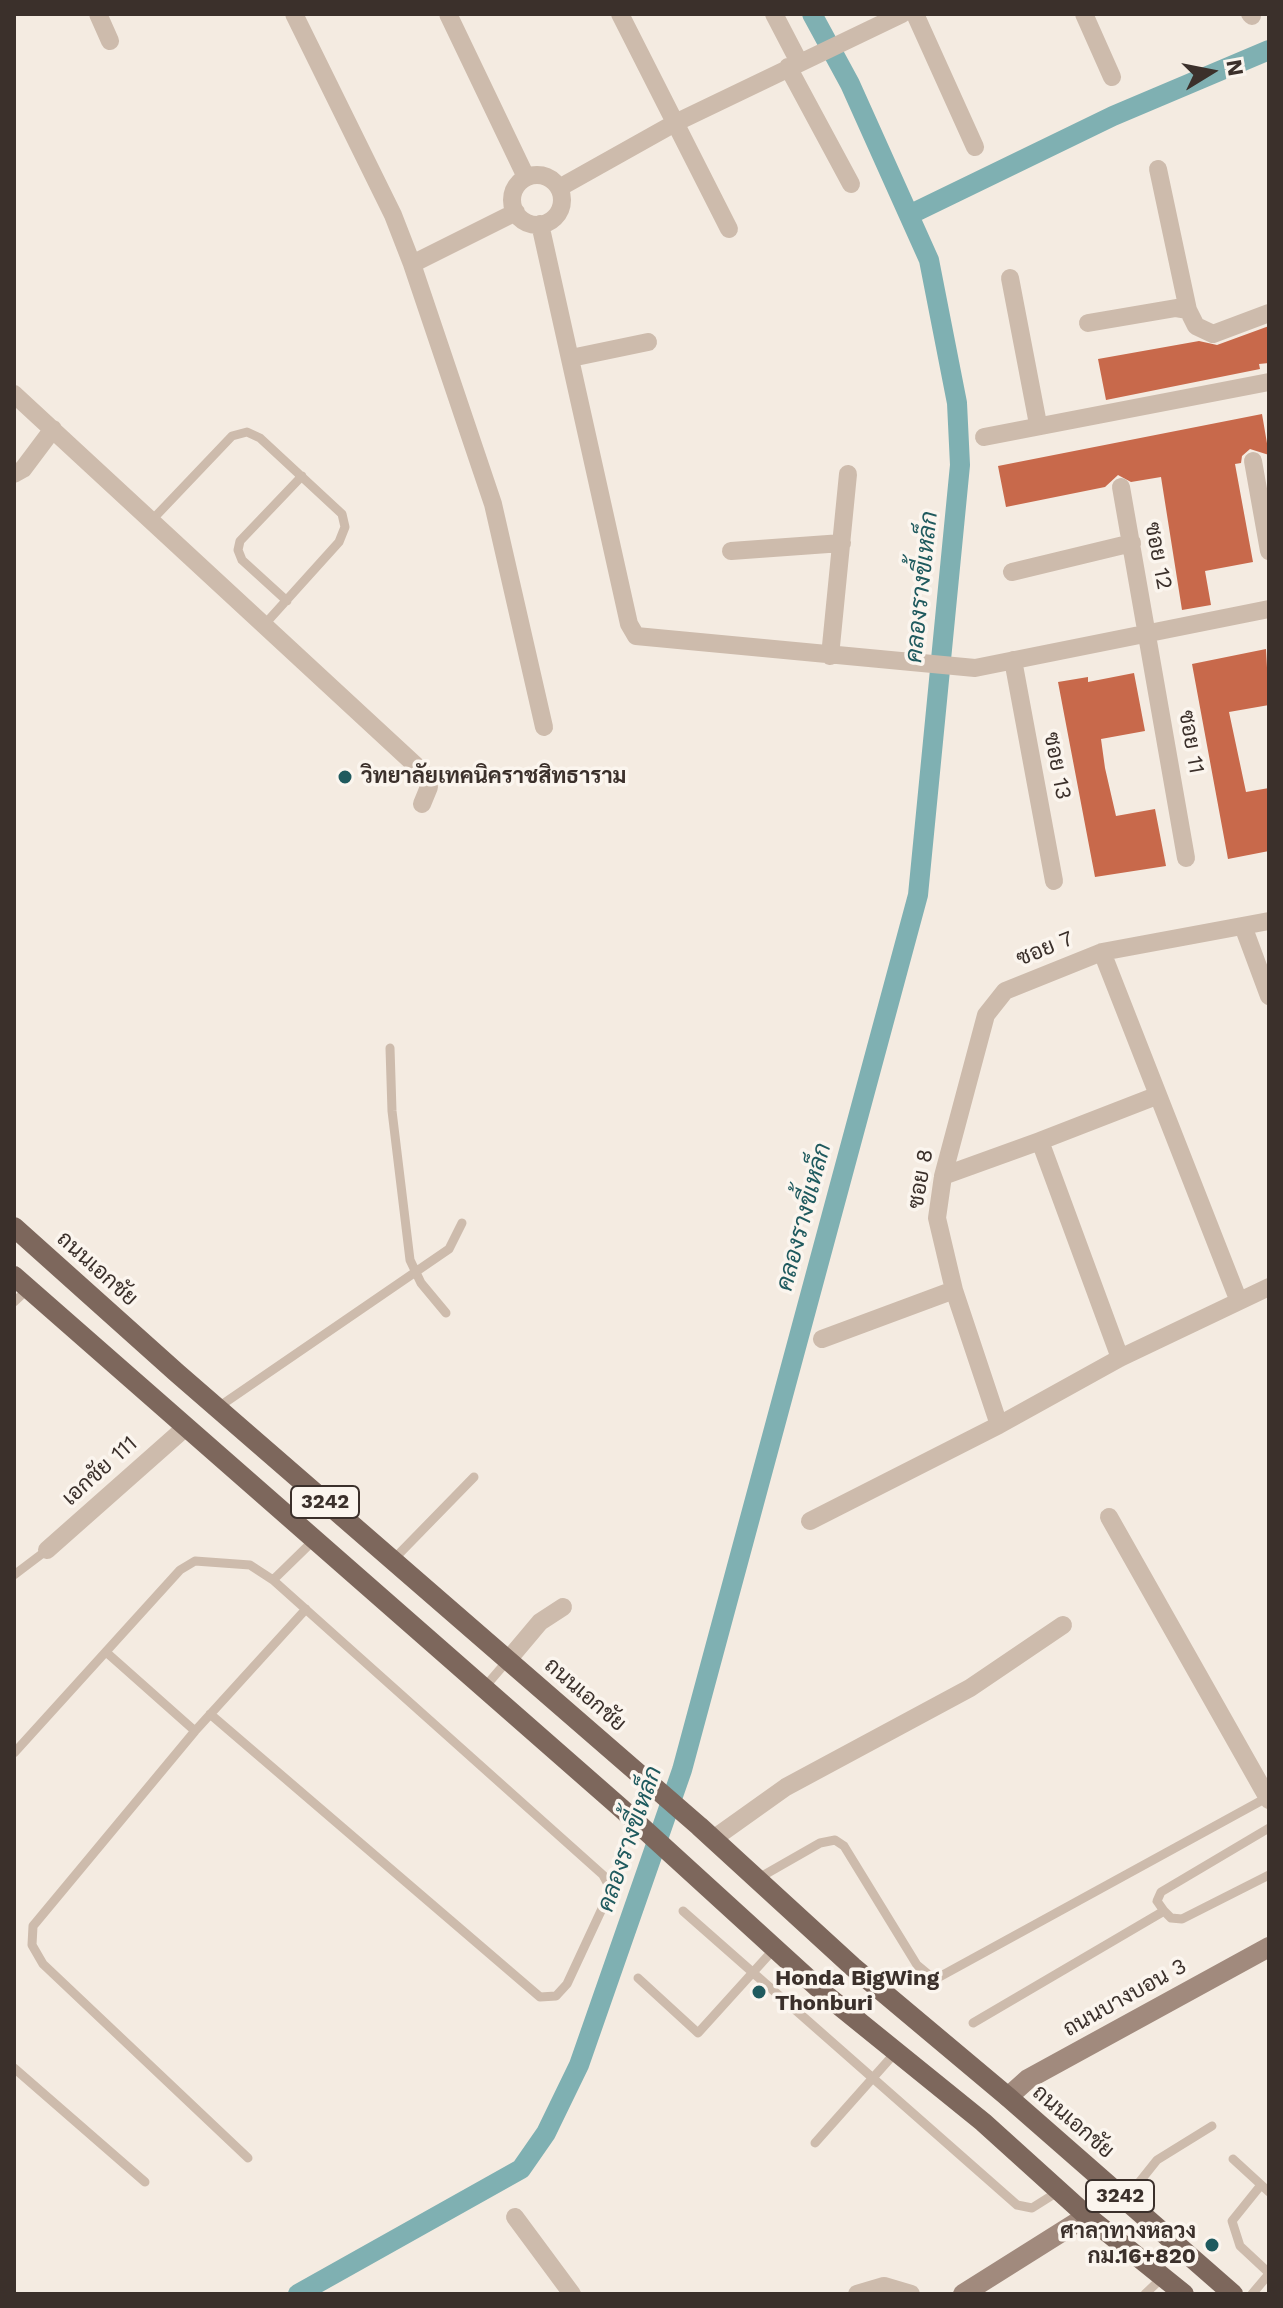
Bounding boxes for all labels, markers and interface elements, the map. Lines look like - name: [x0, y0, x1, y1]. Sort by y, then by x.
- north arrow: [1171, 32, 1251, 112]
- text: N: [1221, 58, 1249, 78]
- water label: คลองรางขี้เหล็ก: [900, 510, 944, 664]
- street label: ซอย 12: [1139, 520, 1177, 592]
- street label: ซอย 11: [1172, 708, 1210, 776]
- street label: ซอย 13: [1038, 730, 1076, 802]
- place label: วิทยาลัยเทคนิคราชสิทธาราม: [361, 764, 626, 790]
- marker: วิทยาลัยเทคนิคราชสิทธาราม: [336, 768, 354, 786]
- street label: ซอย 7: [1013, 926, 1077, 972]
- water label: คลองรางขี้เหล็ก: [770, 1140, 838, 1294]
- street label: ซอย 8: [903, 1147, 939, 1211]
- street label: ถนนเอกชัย: [51, 1226, 143, 1312]
- street label: เอกชัย 111: [57, 1431, 143, 1511]
- road number: 3242: [291, 1486, 359, 1518]
- street label: ถนนเอกชัย: [539, 1653, 631, 1737]
- water label: คลองรางขี้เหล็ก: [592, 1762, 668, 1916]
- street label: ถนนบางบอน 3: [1059, 1953, 1191, 2043]
- place label: Honda BigWing Thonburi: [775, 1966, 939, 2018]
- marker: Honda BigWing Thonburi: [750, 1983, 768, 2001]
- street label: ถนนเอกชัย: [1027, 2080, 1119, 2164]
- road number: 3242: [1086, 2180, 1154, 2212]
- place label: ศาลาทางหลวง กม.16+820: [1060, 2219, 1196, 2270]
- marker: ศาลาทางหลวง กม.16+820: [1203, 2236, 1221, 2254]

